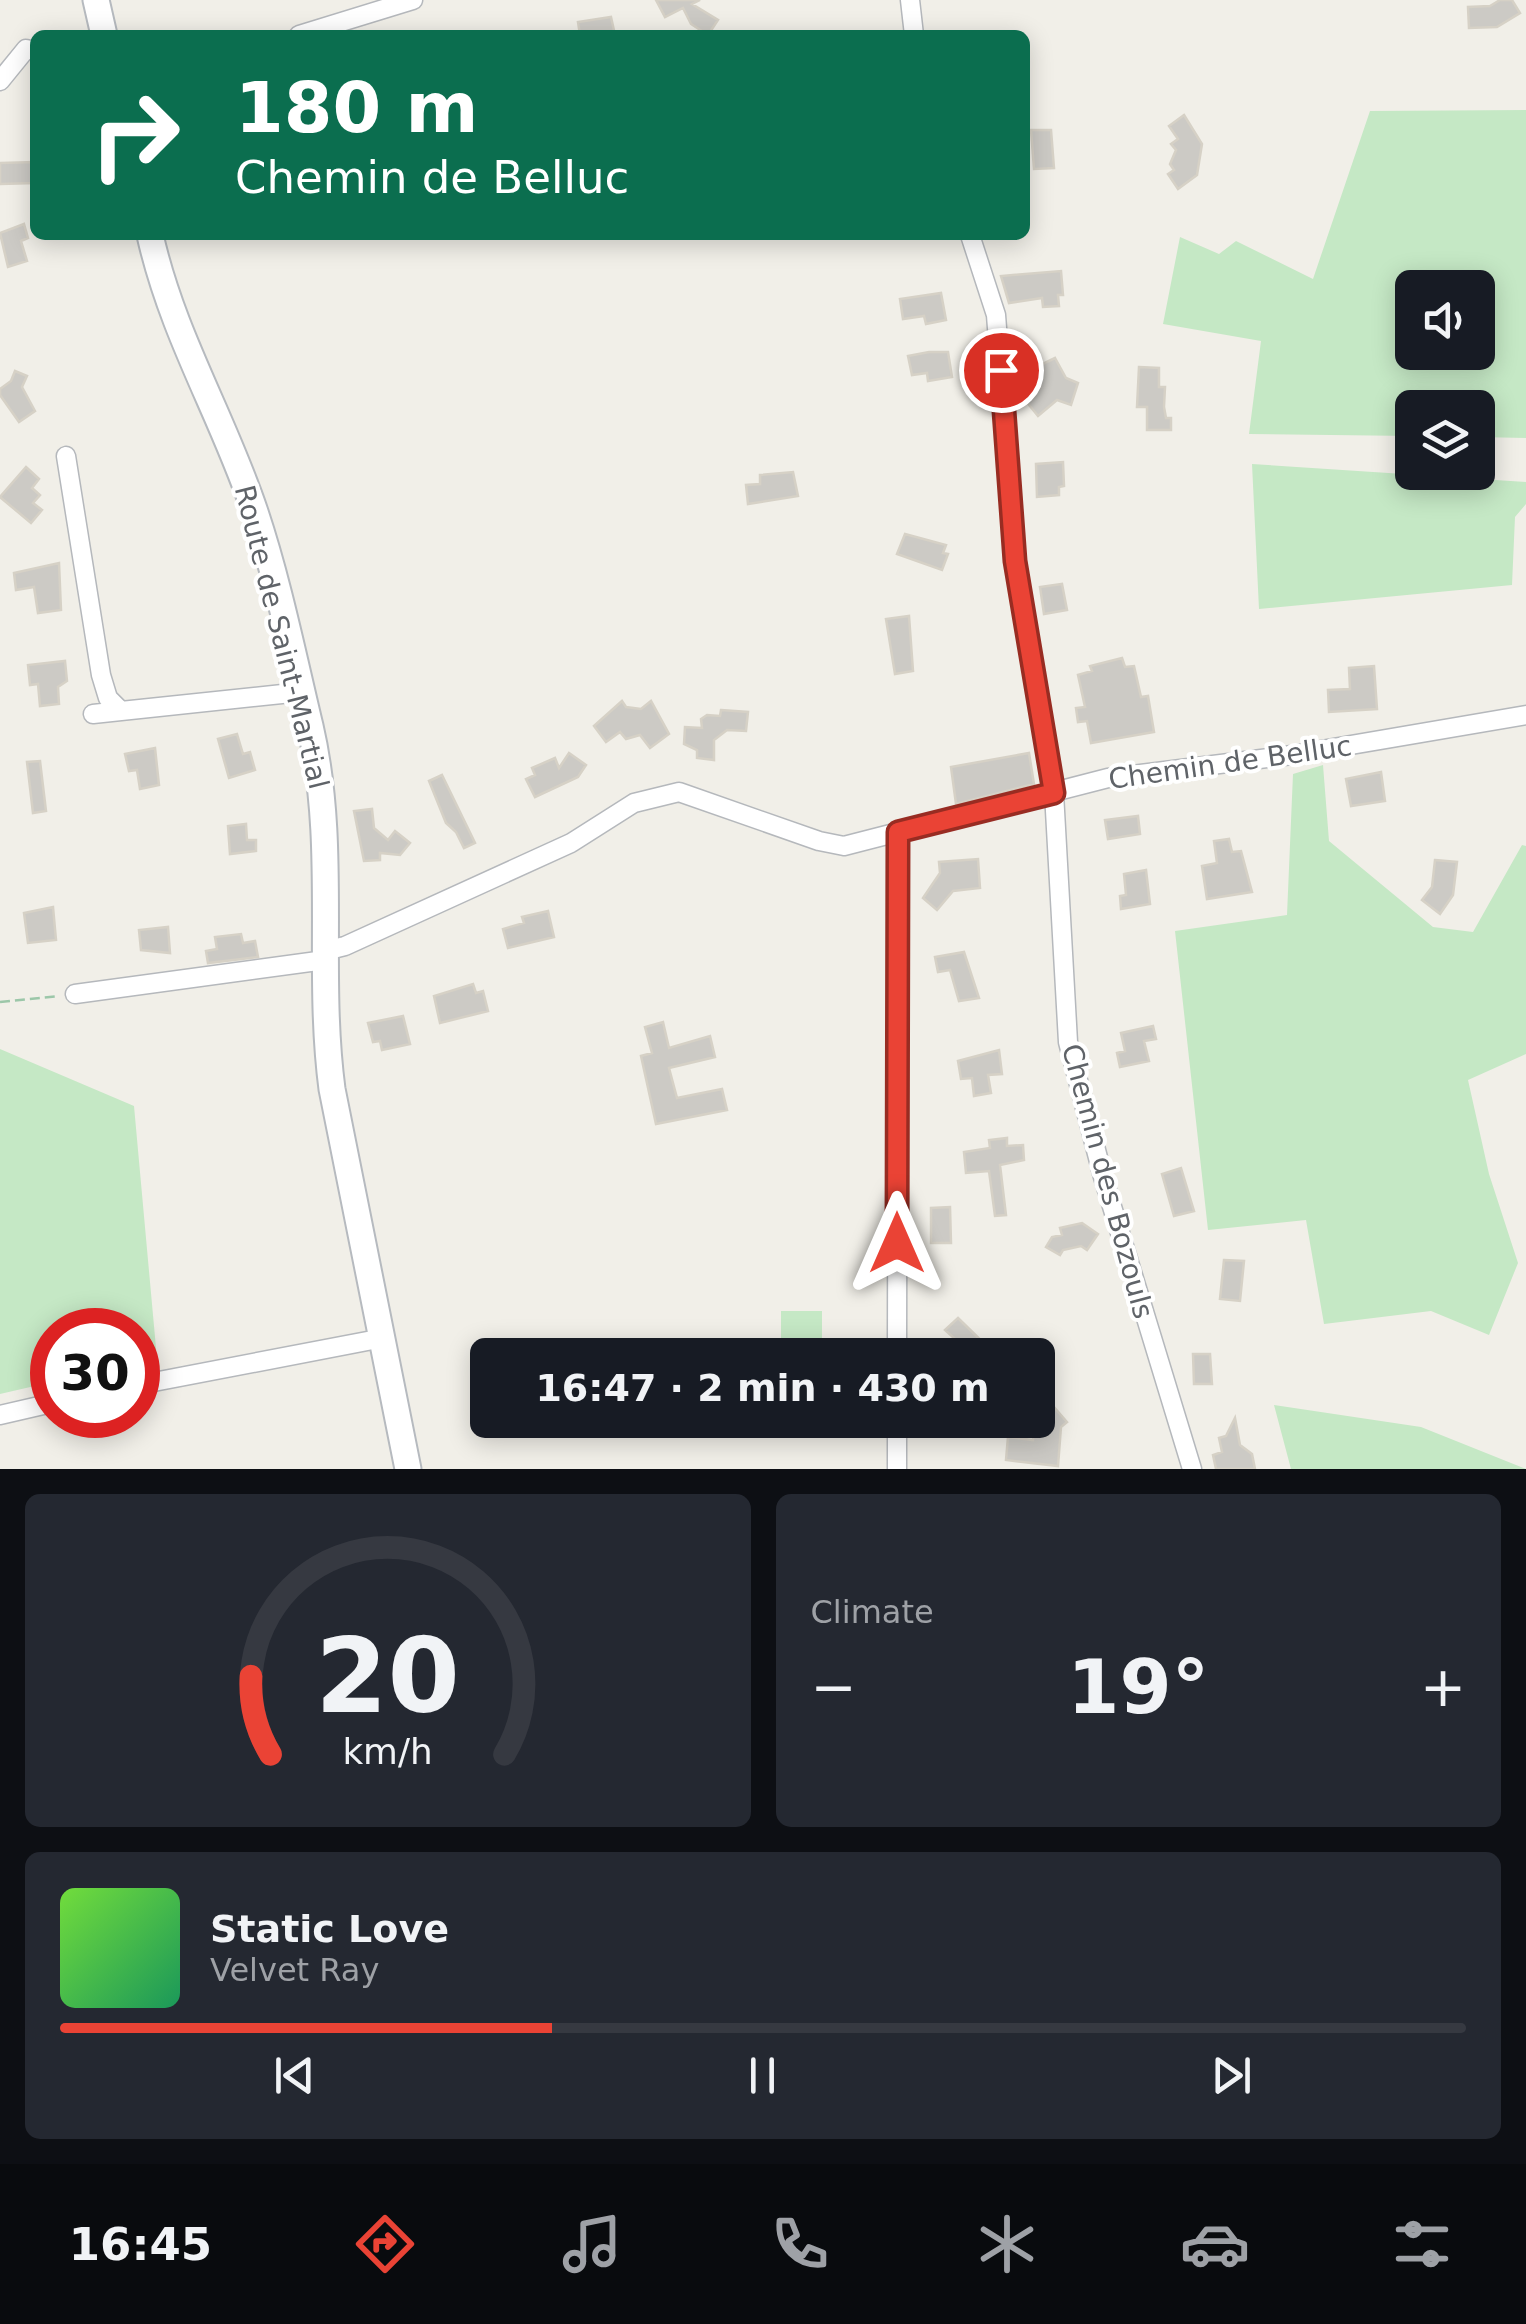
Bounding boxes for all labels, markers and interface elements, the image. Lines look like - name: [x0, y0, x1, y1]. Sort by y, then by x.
- text: 180 m: [235, 67, 478, 149]
- icon: right: [70, 70, 200, 200]
- text: Chemin de Belluc: [235, 151, 629, 204]
- map controls: [1395, 270, 1495, 490]
- button: sound: [1395, 270, 1495, 370]
- pin: [959, 328, 1044, 413]
- icon: arrive: [974, 343, 1029, 398]
- button: layers: [1395, 390, 1495, 490]
- street label: Route de Saint-Martial: [228, 482, 335, 793]
- street label: Chemin de Belluc: [1106, 729, 1354, 796]
- street label: Chemin des Bozouls: [1055, 1040, 1160, 1322]
- position arrow: [845, 1191, 949, 1295]
- speed limit sign: 30: [30, 1308, 160, 1438]
- text: 16:47 · 2 min · 430 m: [535, 1366, 990, 1410]
- text: Climate: [811, 1593, 934, 1631]
- text: 20: [315, 1615, 460, 1737]
- text: 19°: [1067, 1643, 1209, 1731]
- text: −: [811, 1655, 857, 1719]
- text: +: [1420, 1655, 1466, 1719]
- text: km/h: [343, 1731, 433, 1772]
- text: Static Love: [210, 1907, 449, 1951]
- text: Velvet Ray: [210, 1951, 379, 1989]
- icon: previous: [267, 2048, 322, 2103]
- icon: pause: [735, 2048, 790, 2103]
- icon: next: [1204, 2048, 1259, 2103]
- icon: directions: [350, 2209, 420, 2279]
- icon: music: [557, 2209, 627, 2279]
- icon: phone: [765, 2209, 835, 2279]
- icon: climate: [972, 2209, 1042, 2279]
- icon: car: [1180, 2209, 1250, 2279]
- icon: filters: [1387, 2209, 1457, 2279]
- text: 16:45: [69, 2218, 212, 2271]

